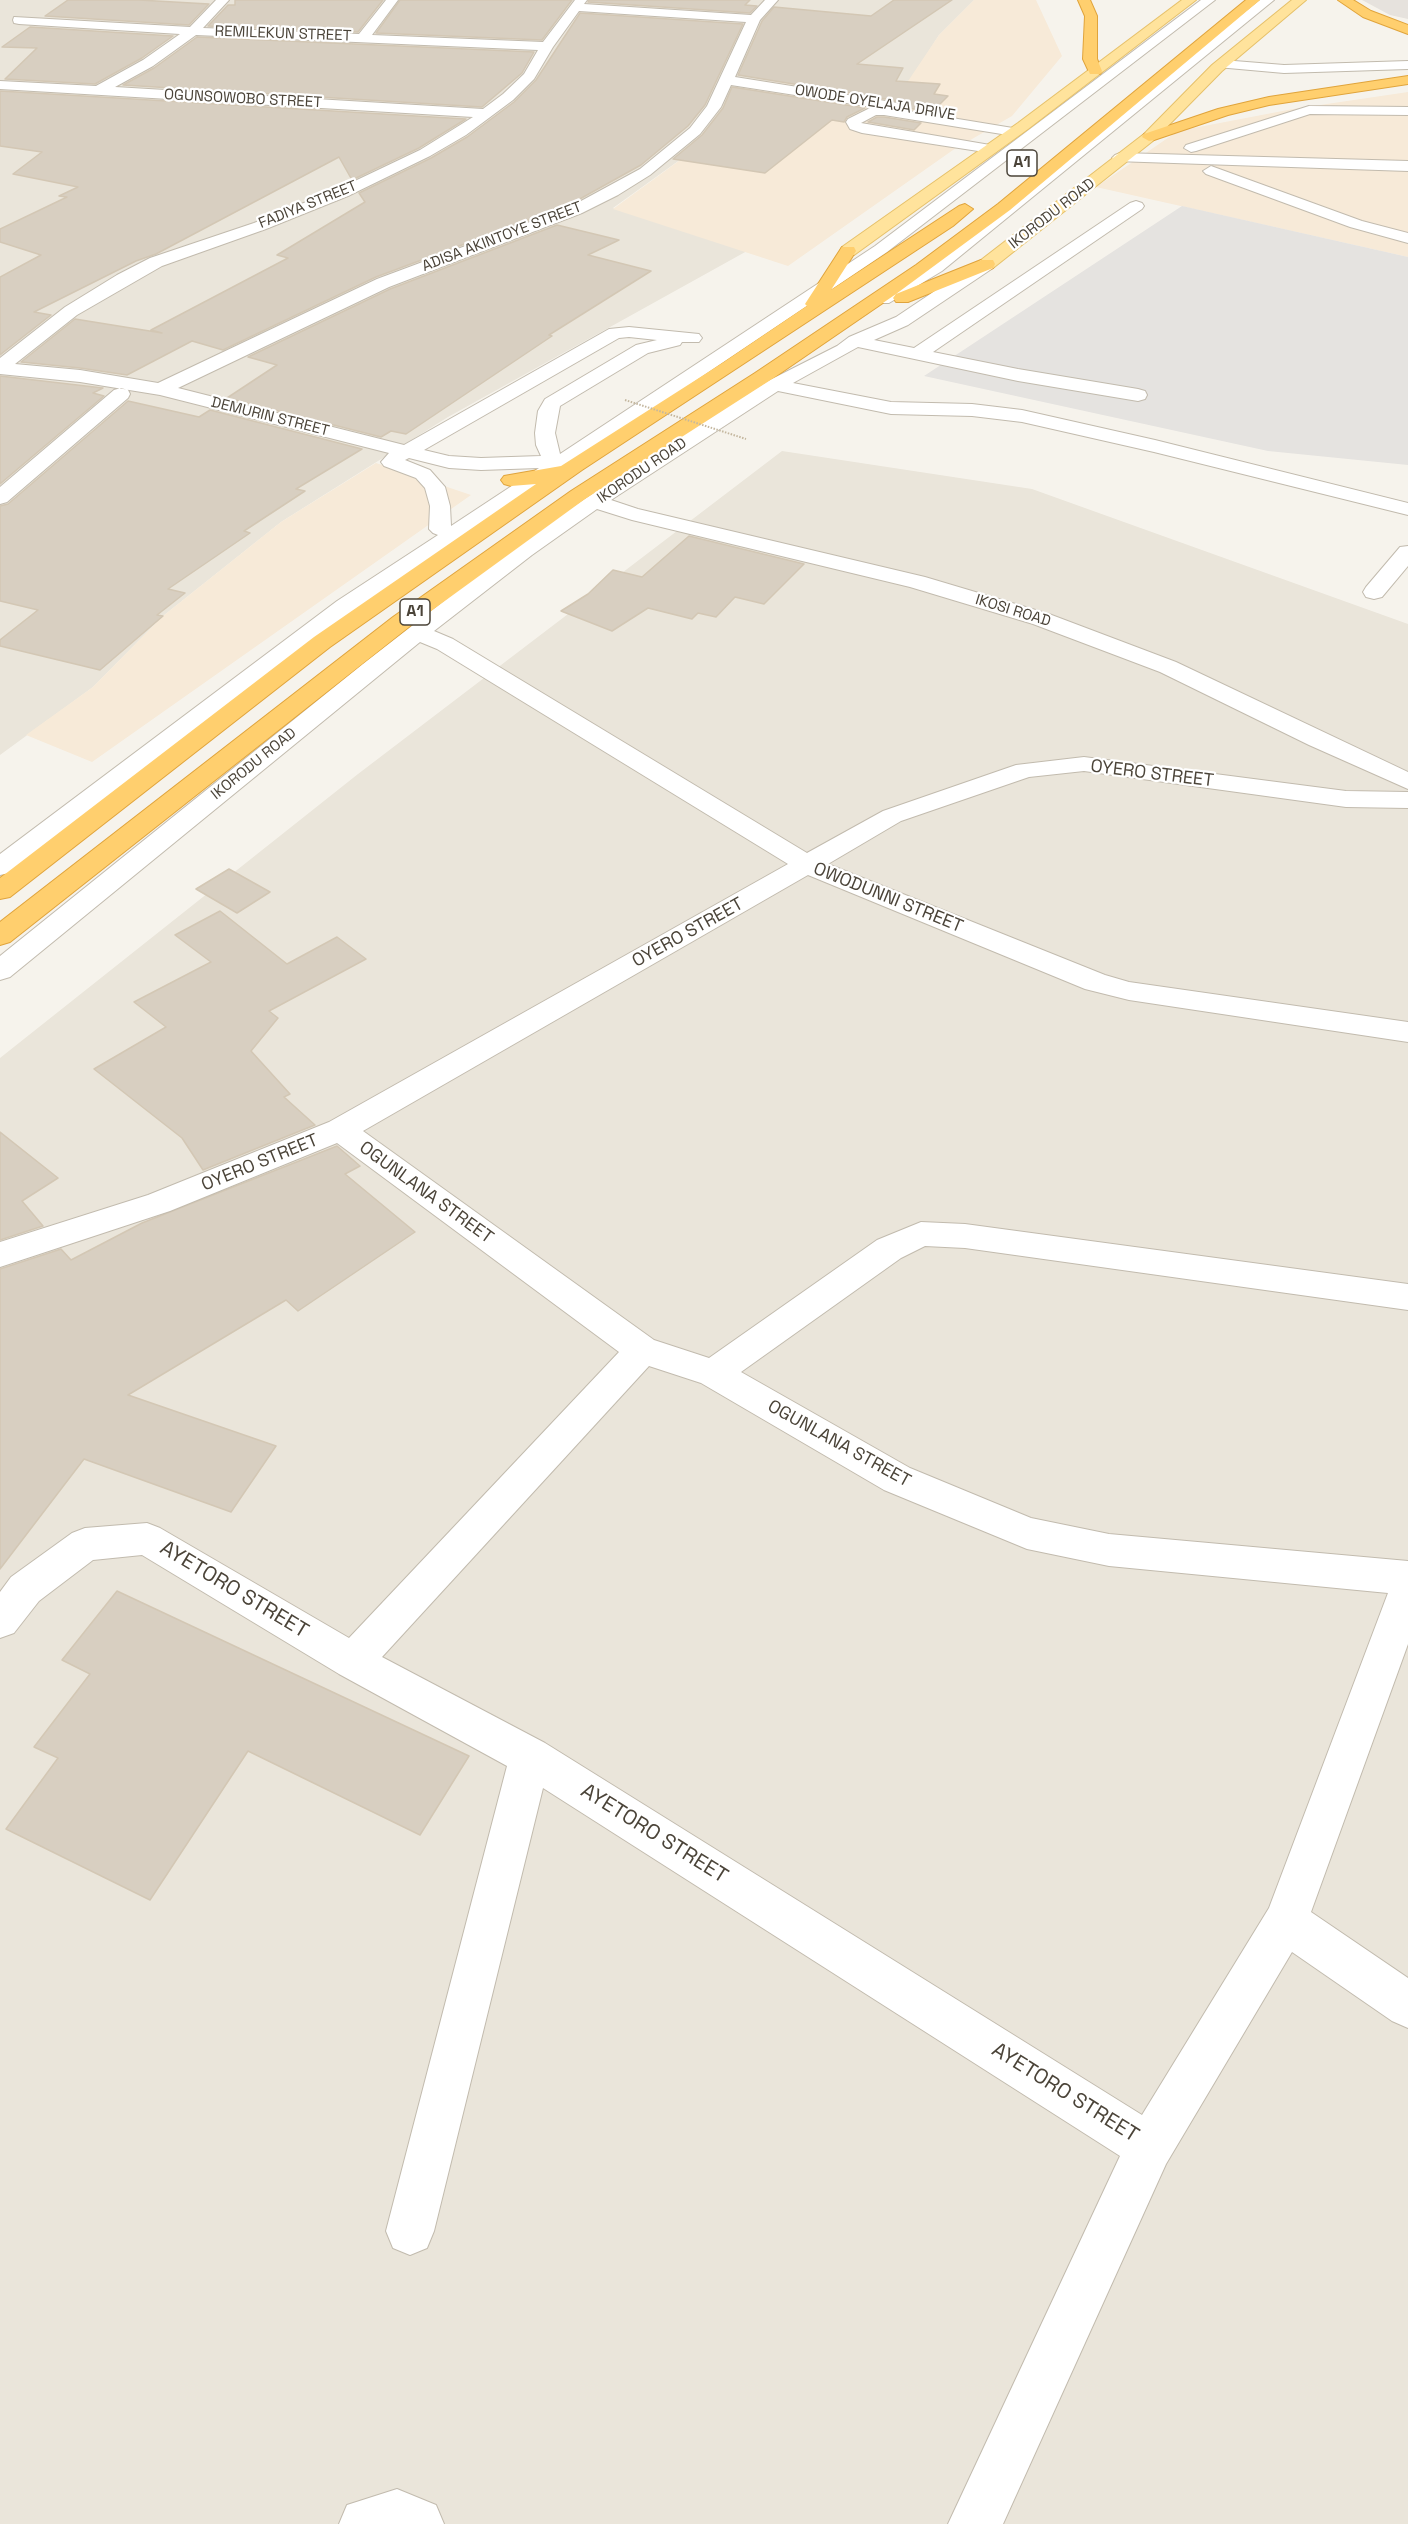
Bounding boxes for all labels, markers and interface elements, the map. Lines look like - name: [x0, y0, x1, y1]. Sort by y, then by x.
- street label: REMILEKUN STREET: [214, 23, 352, 45]
- street label: OWODE OYELAJA DRIVE: [793, 81, 957, 125]
- street label: OGUNSOWOBO STREET: [164, 86, 322, 112]
- road number: A1: [1007, 150, 1037, 176]
- street label: IKORODU ROAD: [1005, 175, 1099, 253]
- street label: FADIYA STREET: [256, 177, 360, 233]
- street label: ADISA AKINTOYE STREET: [419, 198, 585, 276]
- street label: DEMURIN STREET: [209, 394, 331, 440]
- street label: IKORODU ROAD: [594, 434, 690, 508]
- street label: IKOSI ROAD: [973, 591, 1053, 631]
- road number: A1: [400, 599, 430, 625]
- street label: IKORODU ROAD: [208, 724, 300, 804]
- street label: OYERO STREET: [1089, 756, 1215, 792]
- street label: OWODUNNI STREET: [810, 858, 966, 938]
- street label: OYERO STREET: [629, 894, 747, 972]
- street label: OYERO STREET: [198, 1130, 322, 1196]
- street label: OGUNLANA STREET: [355, 1137, 497, 1249]
- street label: OGUNLANA STREET: [764, 1396, 914, 1492]
- street label: AYETORO STREET: [155, 1536, 313, 1644]
- street label: AYETORO STREET: [576, 1779, 732, 1889]
- street label: AYETORO STREET: [987, 2038, 1143, 2148]

